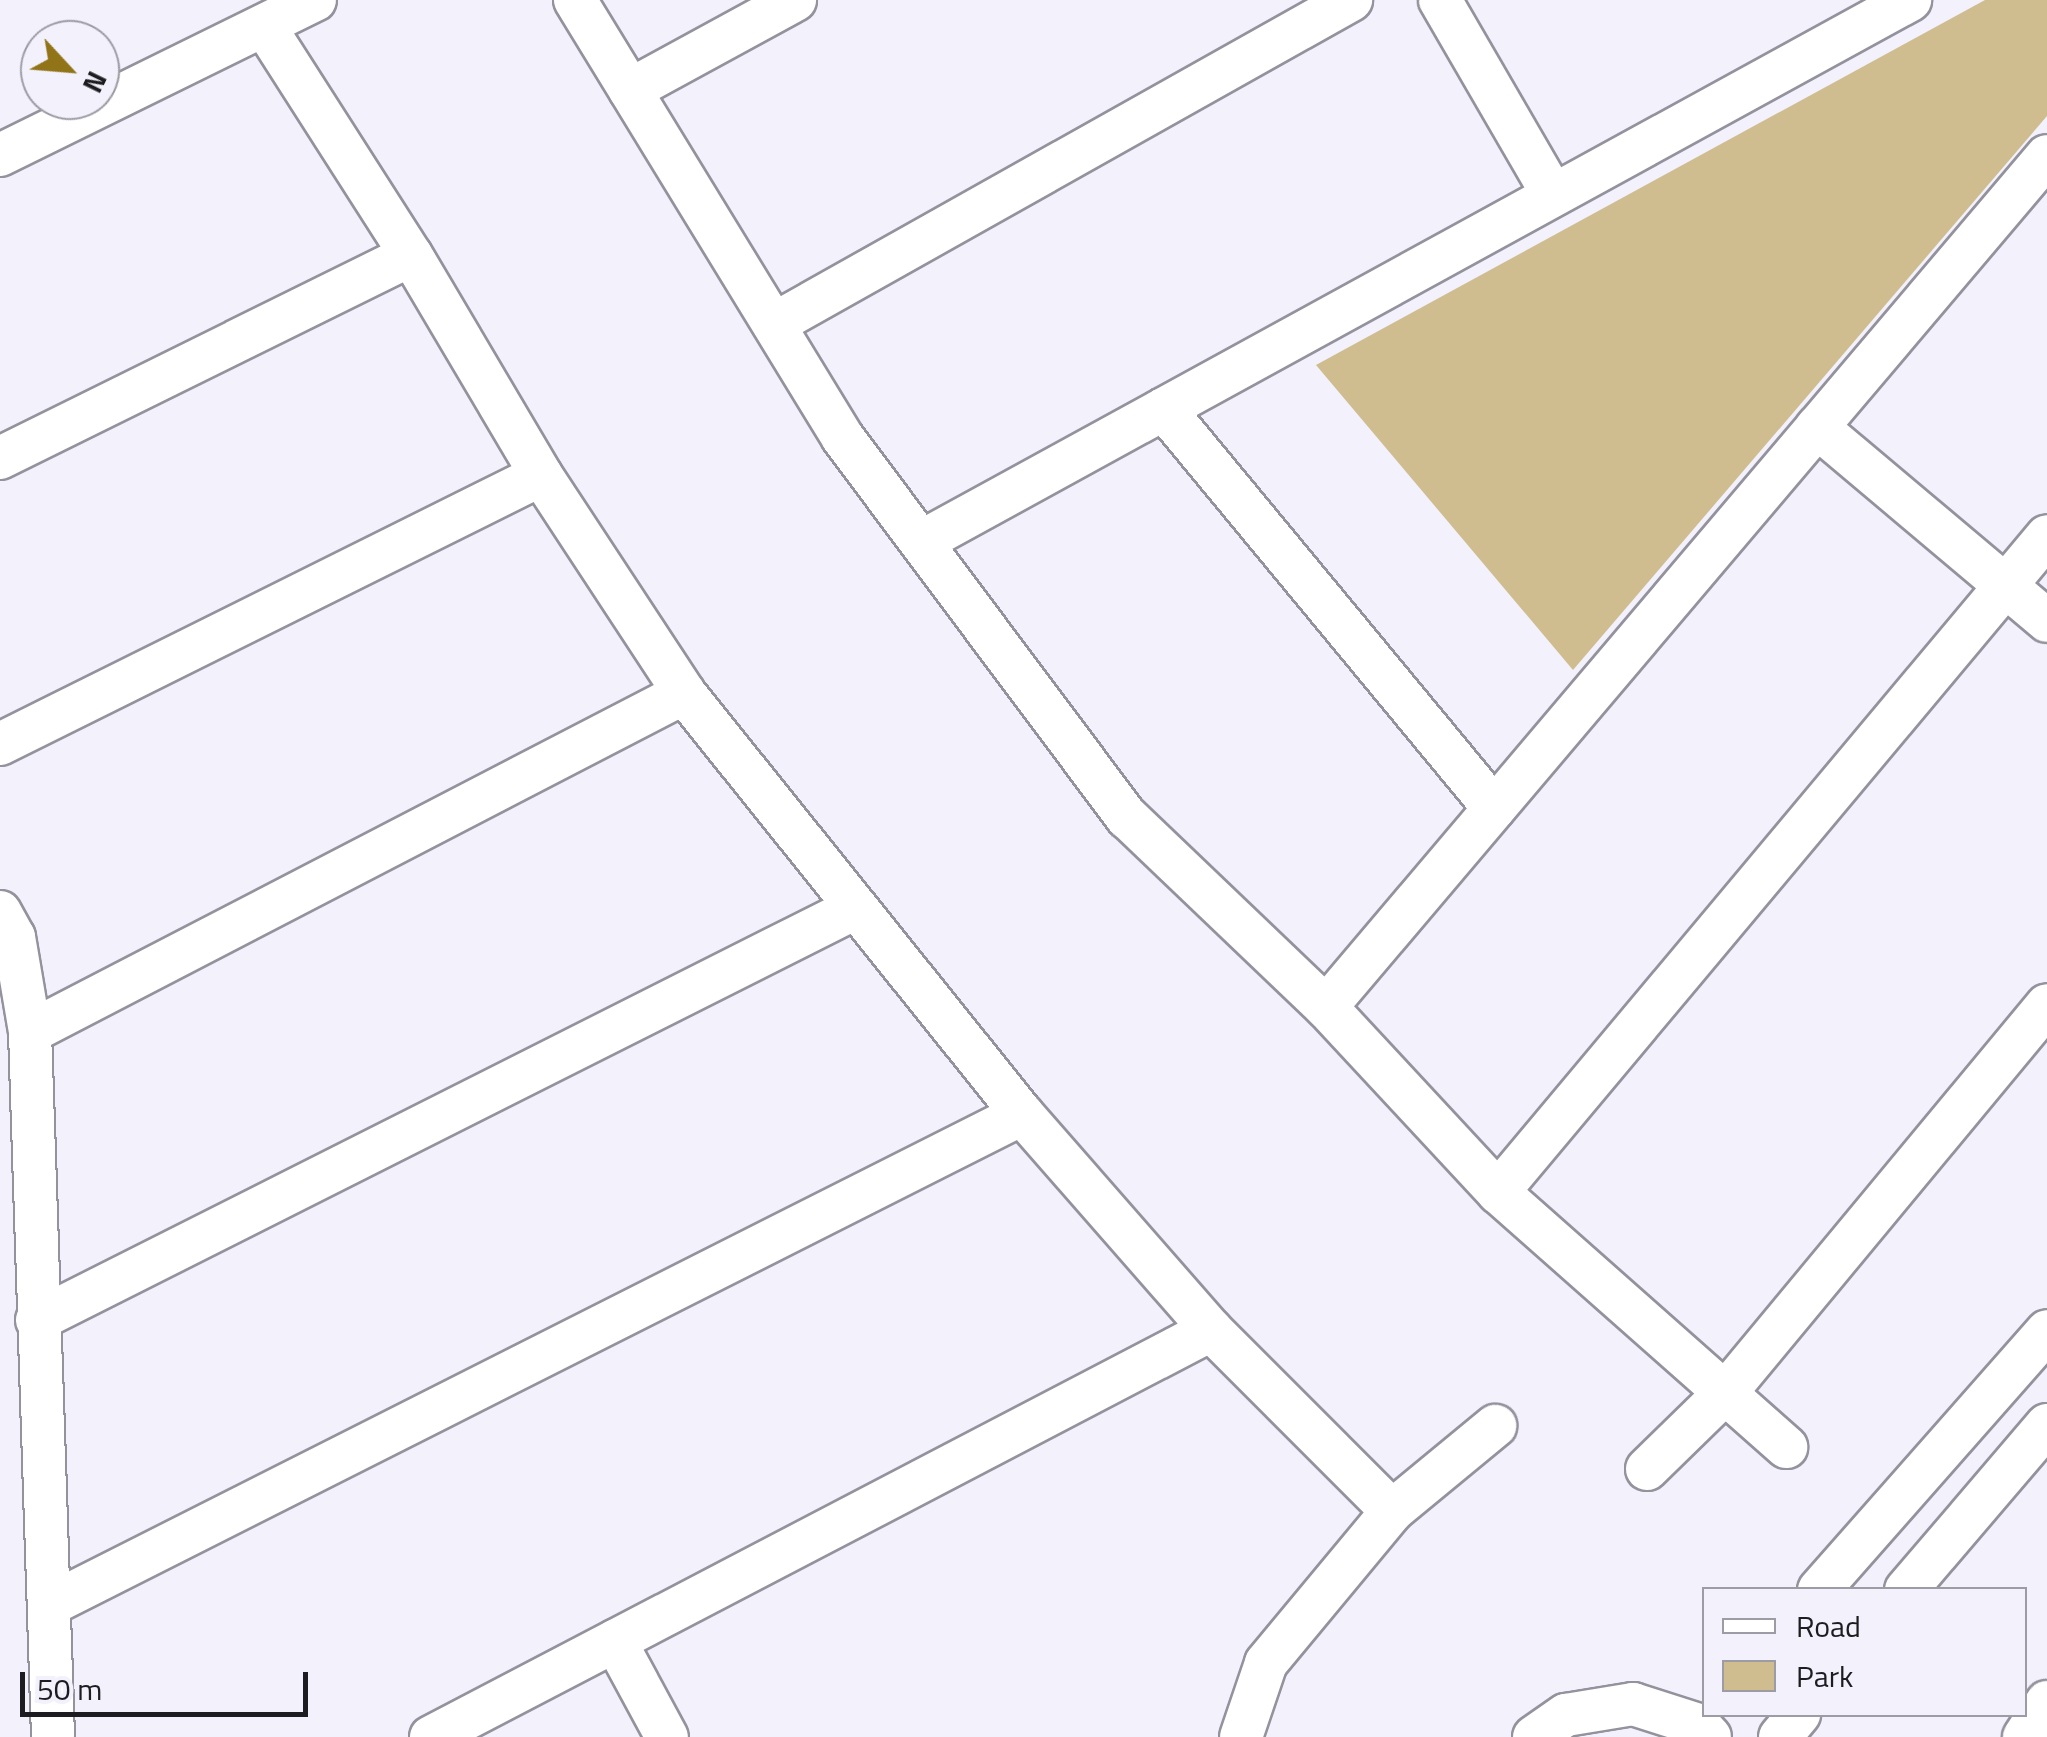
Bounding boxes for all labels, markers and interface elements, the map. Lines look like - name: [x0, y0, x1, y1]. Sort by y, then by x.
- north arrow: [20, 20, 120, 120]
- text: N: [72, 64, 119, 101]
- legend: [1702, 1587, 2027, 1717]
- text: Road: [1796, 1603, 1861, 1649]
- scale bar: [25, 1652, 312, 1714]
- text: Park: [1796, 1653, 1853, 1699]
- text: 50 m: [37, 1666, 102, 1712]

